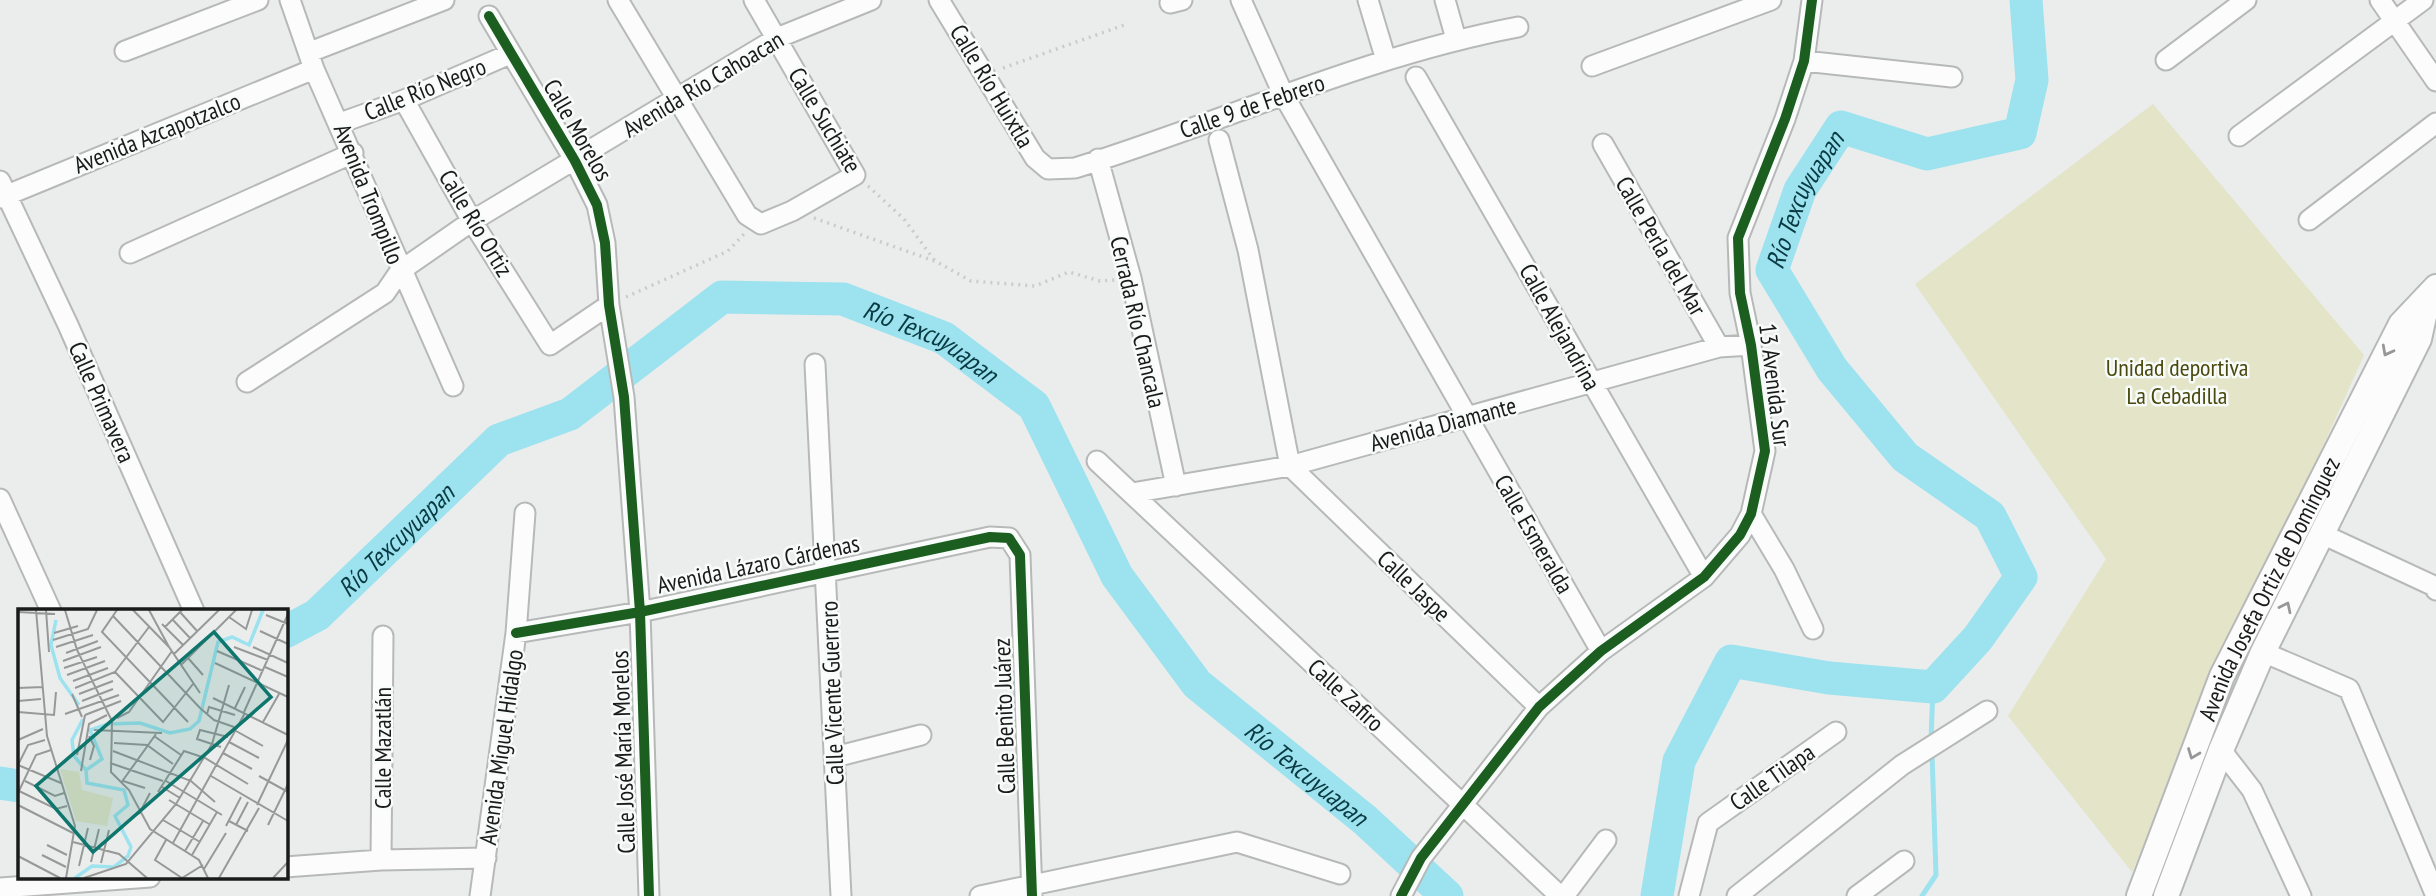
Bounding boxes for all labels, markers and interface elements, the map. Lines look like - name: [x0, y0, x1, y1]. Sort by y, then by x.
- street label: Calle Río Huixtla: [943, 19, 1041, 153]
- street label: Avenida Río Cahoacan: [617, 24, 789, 144]
- street label: Calle Río Negro: [360, 51, 490, 127]
- street label: Calle Suchiate: [781, 62, 869, 178]
- street label: Calle 9 de Febrero: [1175, 67, 1329, 145]
- street label: Calle Morelos: [536, 73, 620, 187]
- street label: Avenida Azcapotzalco: [69, 85, 245, 181]
- street label: Avenida Trompillo: [327, 119, 411, 269]
- water label: Río Texcuyuapan: [1757, 123, 1851, 273]
- street label: Calle Río Ortiz: [432, 164, 520, 282]
- street label: Calle Perla del Mar: [1609, 171, 1714, 322]
- street label: Cerrada Río Chancala: [1103, 233, 1173, 411]
- street label: Calle Alejandrina: [1512, 258, 1608, 396]
- water label: Río Texcuyuapan: [859, 292, 1006, 391]
- street label: 13 Avenida Sur: [1752, 322, 1798, 449]
- street label: Calle Primavera: [62, 337, 142, 467]
- one-way arrow: [2382, 344, 2396, 356]
- park label: Unidad deportiva La Cebadilla: [2106, 352, 2248, 411]
- street label: Avenida Diamante: [1366, 390, 1520, 458]
- street label: Avenida Josefa Ortiz de Domínguez: [2191, 452, 2346, 725]
- street label: Calle Esmeralda: [1488, 469, 1580, 599]
- water label: Río Texcuyuapan: [330, 475, 462, 603]
- street label: Avenida Lázaro Cárdenas: [654, 527, 862, 601]
- street label: Calle Jaspe: [1371, 543, 1457, 629]
- street label: Calle Vicente Guerrero: [813, 600, 851, 786]
- one-way arrow: [2277, 602, 2291, 614]
- inset map: [18, 609, 287, 878]
- street label: Calle Benito Juárez: [986, 637, 1022, 795]
- street label: Avenida Miguel Hidalgo: [472, 647, 530, 847]
- street label: Calle José María Morelos: [604, 650, 642, 854]
- street label: Calle Zafiro: [1301, 652, 1391, 738]
- street label: Calle Mazatlán: [367, 687, 398, 809]
- water label: Río Texcuyuapan: [1239, 713, 1376, 833]
- street label: Calle Tilapa: [1723, 736, 1821, 818]
- one-way arrow: [2187, 747, 2201, 759]

